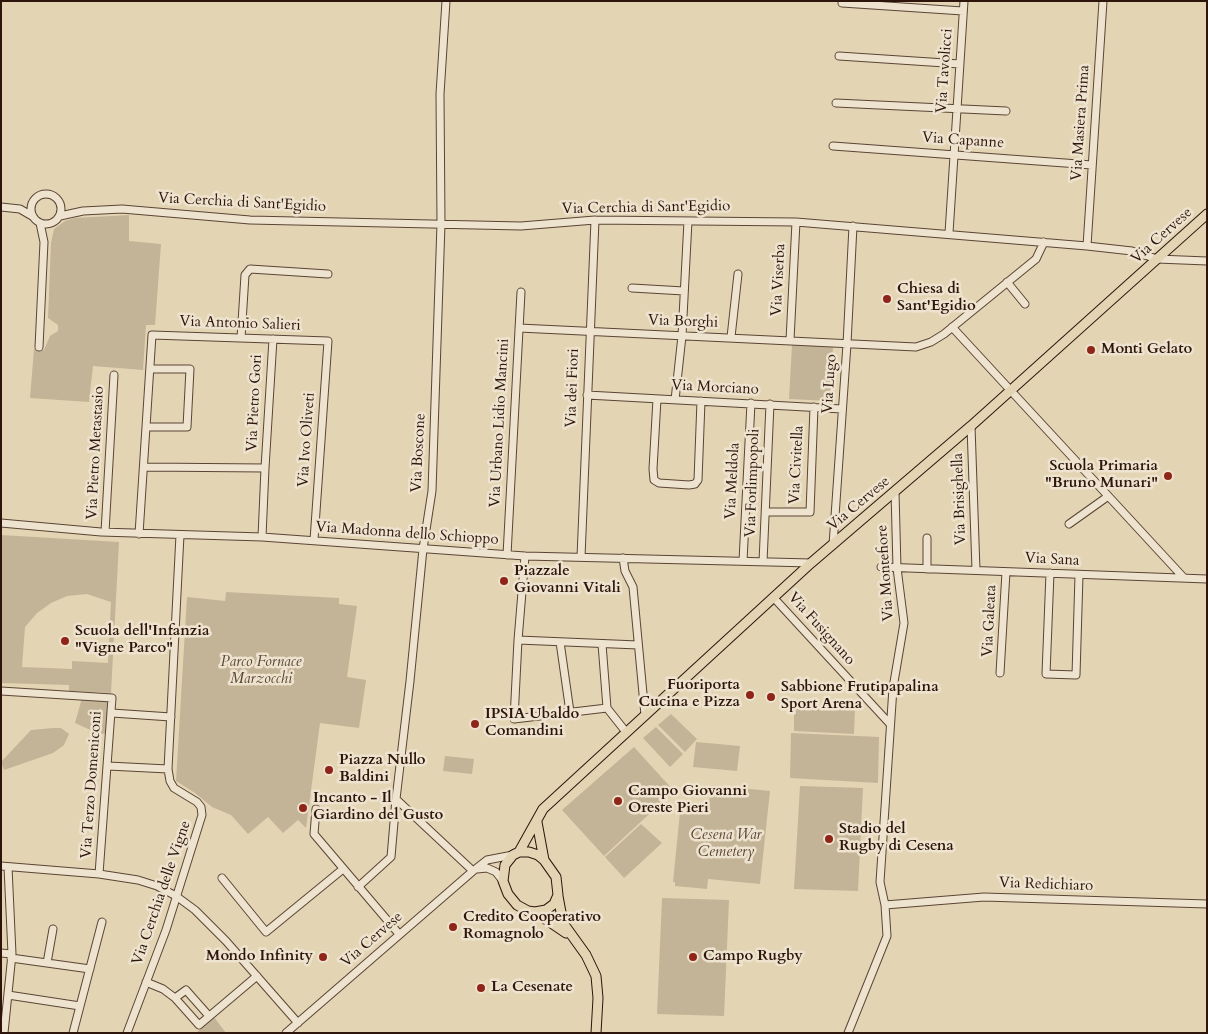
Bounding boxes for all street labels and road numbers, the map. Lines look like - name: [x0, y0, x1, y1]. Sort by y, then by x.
- street label: Via Tavolicci: [933, 28, 957, 114]
- street label: Via Masiera Prima: [1068, 64, 1094, 182]
- street label: Via Capanne: [921, 129, 1005, 153]
- street label: Via Cerchia di Sant'Egidio: [157, 190, 327, 216]
- street label: Via Cerchia di Sant'Egidio: [562, 198, 730, 218]
- street label: Via Cervese: [1128, 204, 1196, 268]
- street label: Via Viserba: [768, 243, 790, 317]
- street label: Via Borghi: [648, 312, 718, 332]
- street label: Via Antonio Salieri: [179, 313, 301, 335]
- street label: Via Urbano Lidio Mancini: [487, 338, 513, 508]
- street label: Via dei Fiori: [563, 348, 583, 428]
- street label: Via Pietro Gori: [243, 354, 267, 452]
- street label: Via Lugo: [819, 354, 841, 414]
- street label: Via Morciano: [671, 377, 759, 399]
- street label: Via Pietro Metastasio: [84, 386, 108, 520]
- street label: Via Ivo Oliveti: [295, 392, 319, 488]
- street label: Via Boscone: [408, 413, 430, 493]
- street label: Via Civitella: [786, 425, 808, 505]
- street label: Via Forlimpopoli: [742, 428, 764, 538]
- street label: Via Meldola: [722, 442, 744, 520]
- street label: Via Brisighella: [949, 452, 971, 546]
- street label: Via Cervese: [824, 473, 894, 535]
- street label: Via Madonna dello Schioppo: [315, 519, 499, 549]
- street label: Via Montefiore: [874, 524, 898, 622]
- street label: Via Sana: [1024, 550, 1080, 570]
- street label: Via Galeata: [979, 584, 1001, 658]
- street label: Via Fusignano: [784, 589, 858, 669]
- street label: Via Terzo Domeniconi: [78, 711, 106, 859]
- street label: Via Cerchia delle Vigne: [129, 818, 195, 968]
- street label: Via Redichiaro: [998, 874, 1094, 896]
- street label: Via Cervese: [338, 908, 406, 972]

